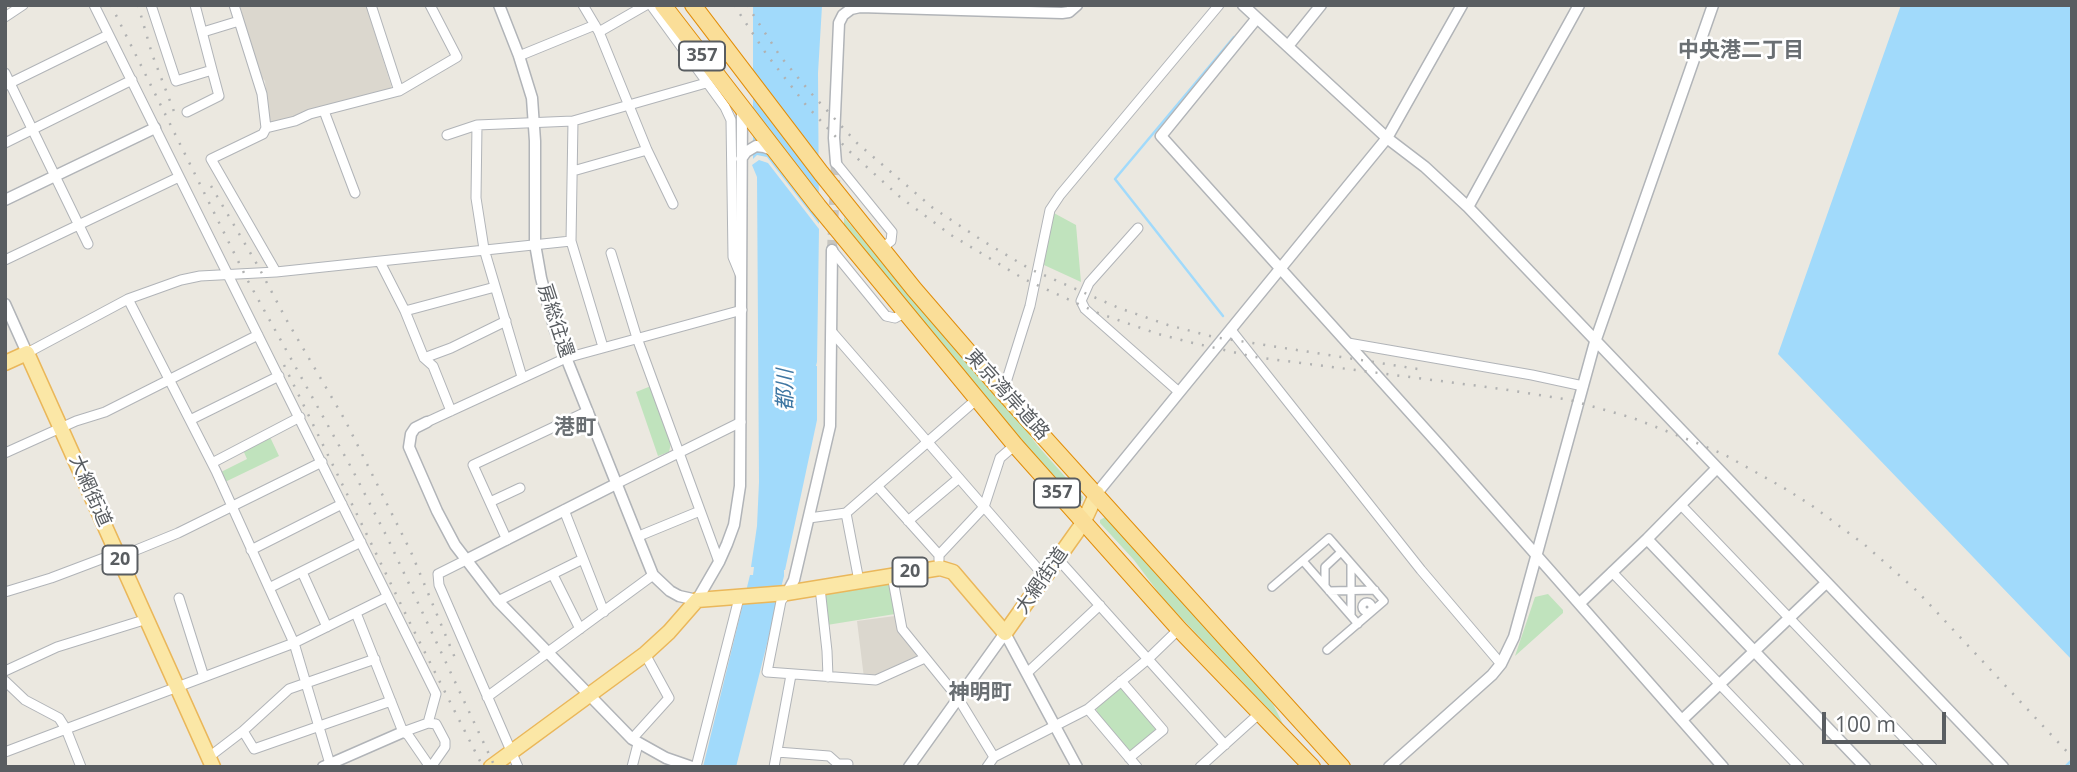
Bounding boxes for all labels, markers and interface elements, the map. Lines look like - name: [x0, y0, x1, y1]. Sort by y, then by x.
- district label: 中央港二丁目: [1678, 38, 1804, 64]
- road number: 357: [679, 42, 725, 70]
- street label: 房総往還: [532, 281, 578, 361]
- street label: 東京湾岸道路: [960, 345, 1054, 445]
- water label: 都川: [773, 369, 799, 411]
- district label: 港町: [554, 415, 596, 441]
- street label: 大網街道: [64, 452, 116, 530]
- road number: 357: [1034, 478, 1080, 508]
- street label: 大網街道: [1011, 543, 1073, 619]
- road number: 20: [102, 546, 138, 574]
- road number: 20: [892, 558, 928, 586]
- district label: 神明町: [949, 680, 1011, 706]
- scale bar: [1825, 698, 1949, 742]
- text: 100 m: [1835, 710, 1896, 738]

